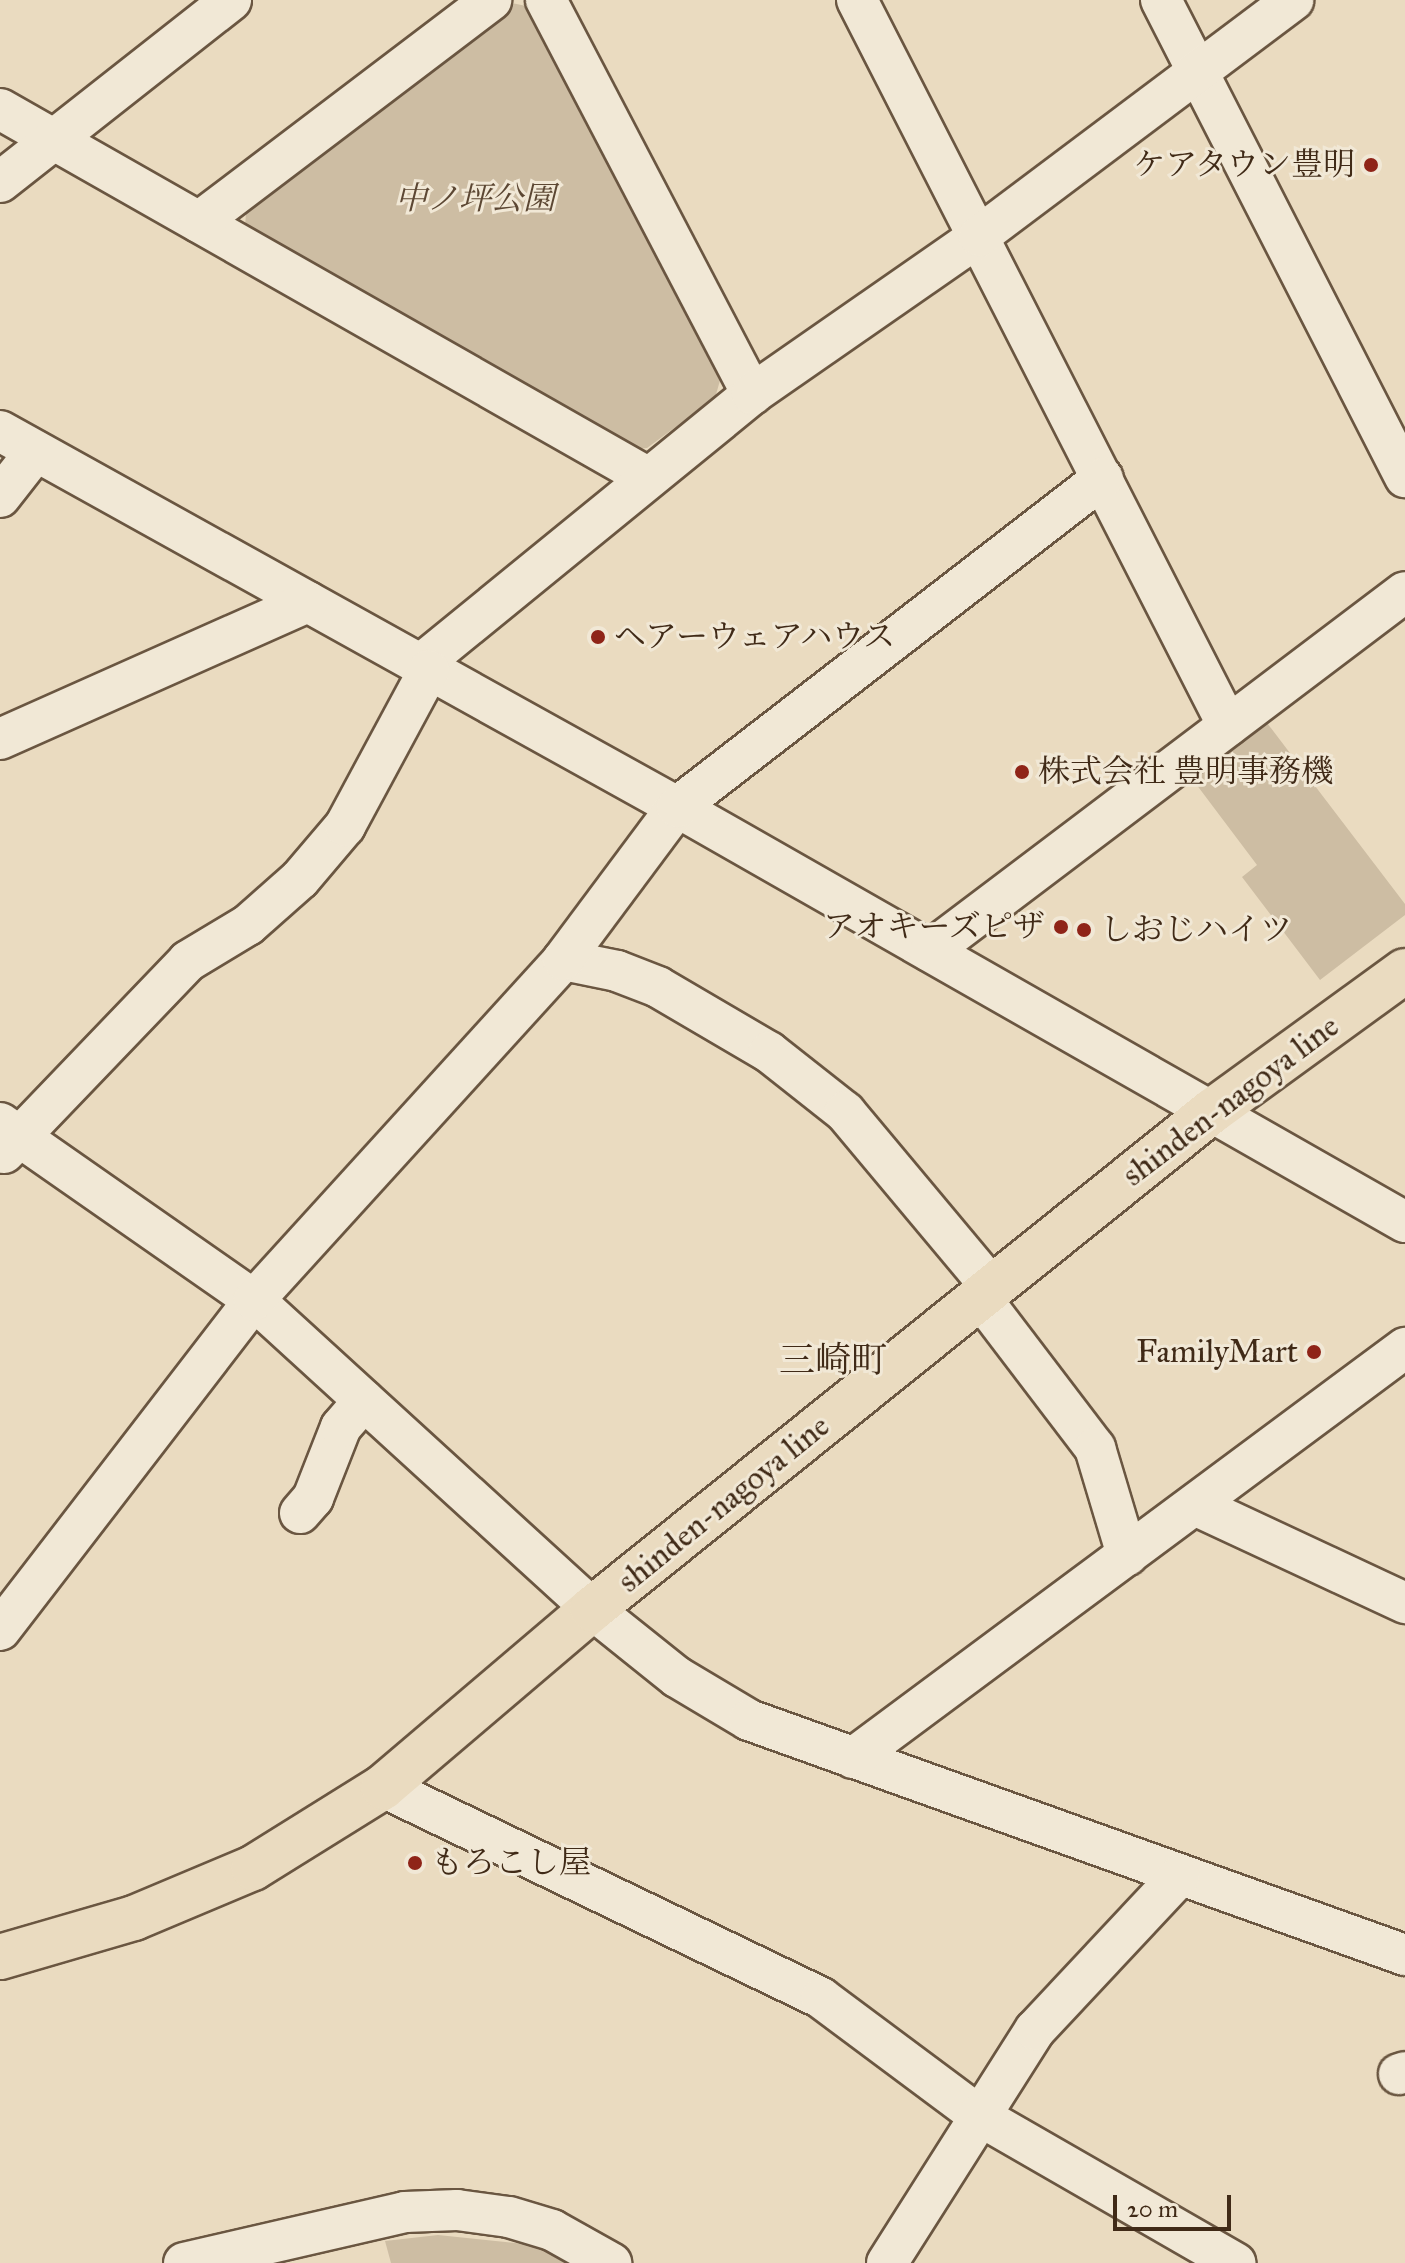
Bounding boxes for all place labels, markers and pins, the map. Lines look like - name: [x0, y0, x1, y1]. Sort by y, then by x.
- place label: ケアタウン豊明: [1131, 146, 1355, 184]
- marker: ケアタウン豊明: [1362, 156, 1380, 174]
- place label: ヘアーウェアハウス: [614, 618, 901, 656]
- marker: ヘアーウェアハウス: [589, 628, 607, 646]
- place label: 株式会社 豊明事務機: [1038, 753, 1333, 791]
- marker: 株式会社 豊明事務機: [1013, 763, 1031, 781]
- place label: アオキーズピザ: [821, 908, 1045, 946]
- place label: しおじハイツ: [1100, 911, 1292, 949]
- marker: アオキーズピザ: [1052, 918, 1070, 936]
- marker: しおじハイツ: [1075, 921, 1093, 939]
- place label: FamilyMart: [1136, 1333, 1298, 1371]
- marker: FamilyMart: [1305, 1343, 1323, 1361]
- place label: もろこし屋: [431, 1844, 591, 1882]
- marker: もろこし屋: [406, 1854, 424, 1872]

